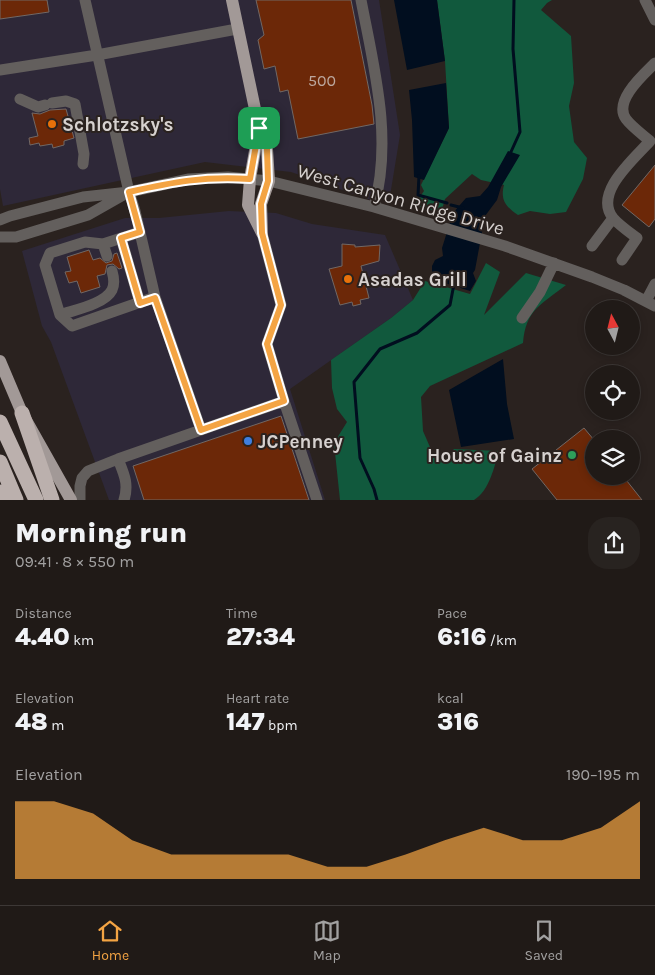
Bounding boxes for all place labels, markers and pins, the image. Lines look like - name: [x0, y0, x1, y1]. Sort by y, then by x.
- pin: [238, 107, 280, 149]
- place label: Schlotzsky's: [62, 114, 174, 136]
- marker: Schlotzsky's: [46, 118, 58, 130]
- place label: Asadas Grill: [358, 269, 467, 291]
- marker: Asadas Grill: [342, 273, 354, 285]
- place label: JCPenney: [258, 431, 343, 453]
- marker: JCPenney: [242, 435, 254, 447]
- place label: House of Gainz: [427, 445, 562, 467]
- marker: House of Gainz: [566, 449, 578, 461]

